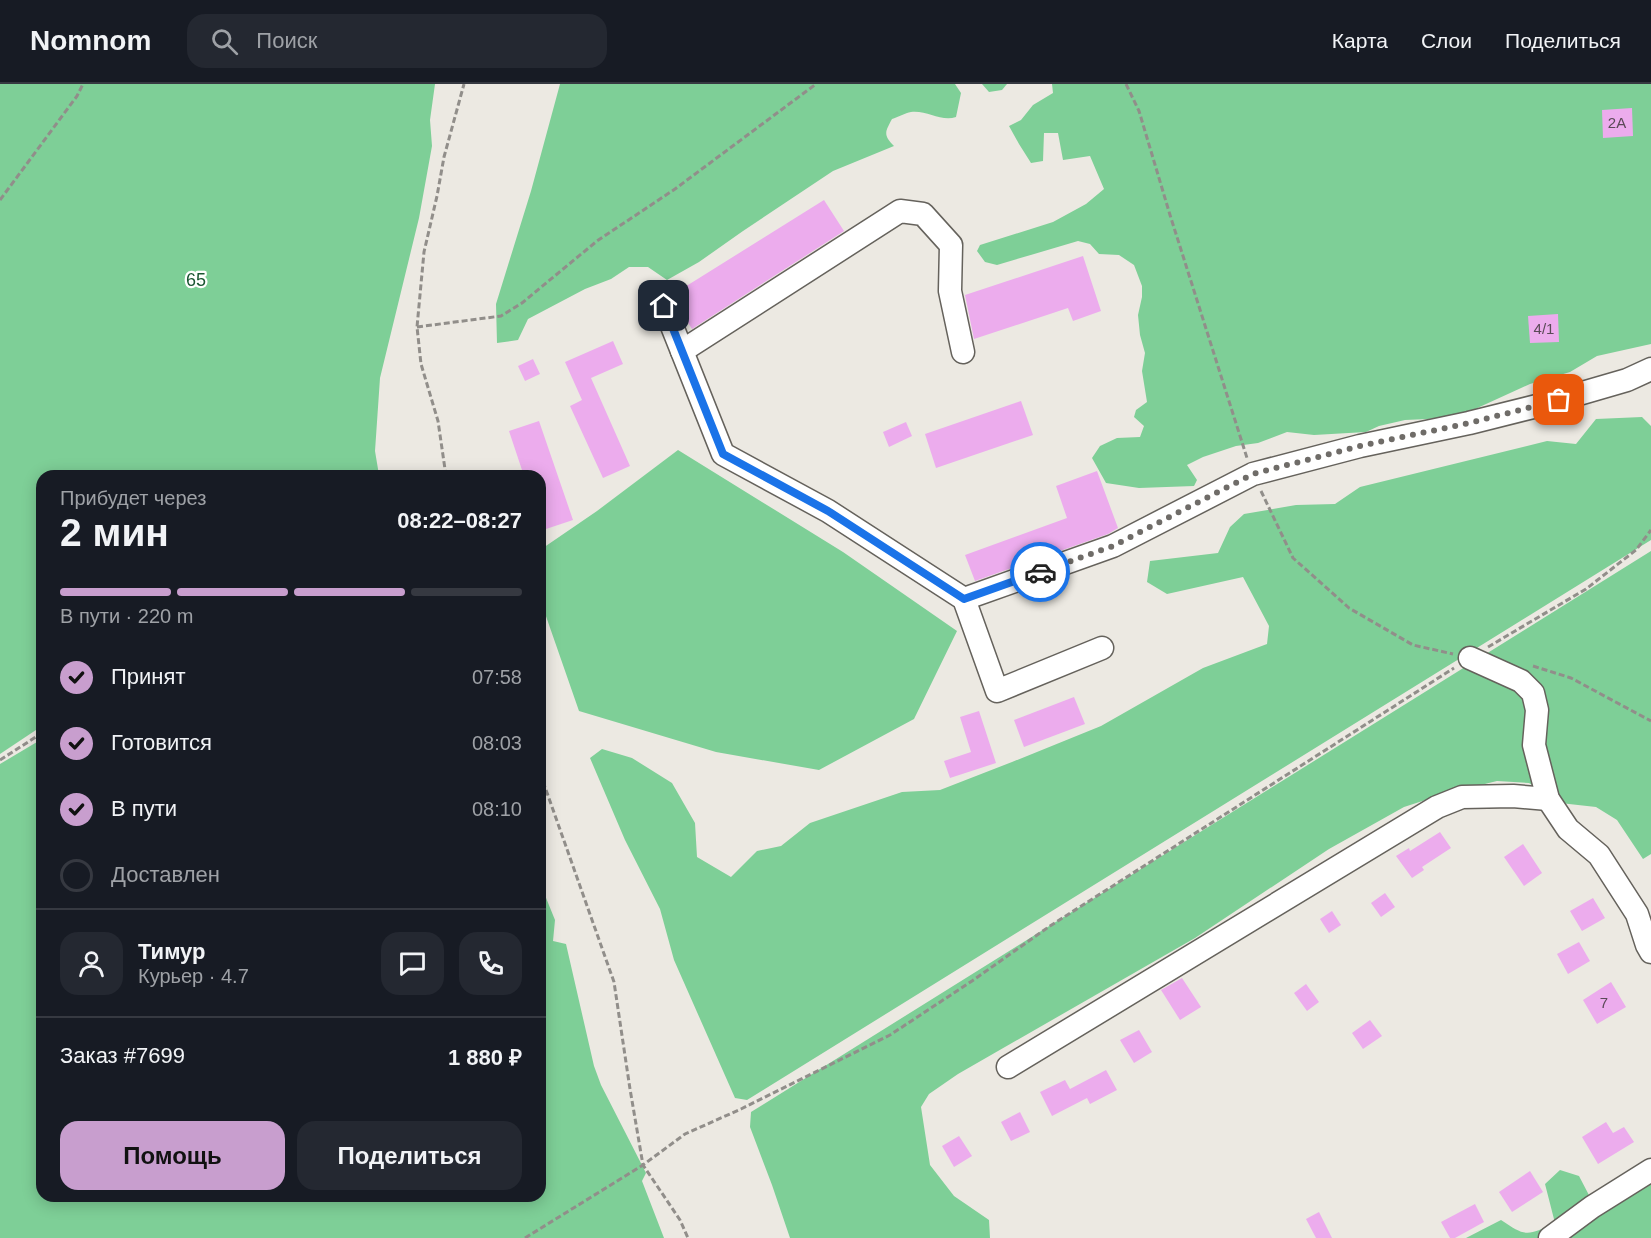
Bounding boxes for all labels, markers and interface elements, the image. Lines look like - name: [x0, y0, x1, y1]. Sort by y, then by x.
- search box: [187, 14, 607, 68]
- text: Nomnom: [30, 25, 151, 56]
- icon: search: [208, 25, 241, 58]
- text: Поиск: [256, 28, 317, 53]
- text: Карта: [1332, 29, 1388, 52]
- text: Слои: [1421, 29, 1472, 52]
- text: Поделиться: [1505, 29, 1621, 52]
- house number: 2А: [1608, 114, 1626, 131]
- park label: 65: [186, 270, 206, 290]
- pin: [638, 280, 689, 331]
- icon: home: [647, 289, 680, 322]
- house number: 4/1: [1534, 320, 1554, 337]
- pin: [1533, 374, 1584, 425]
- icon: bag: [1542, 383, 1575, 416]
- text: Прибудет через: [60, 487, 206, 509]
- text: 08:22–08:27: [397, 508, 522, 533]
- text: 2 мин: [60, 511, 169, 554]
- courier: [1010, 542, 1070, 602]
- icon: car: [1024, 556, 1057, 589]
- text: В пути · 220 m: [60, 605, 193, 627]
- icon: check: [60, 661, 93, 694]
- text: Принят: [111, 664, 185, 689]
- text: 07:58: [472, 666, 522, 688]
- icon: check: [60, 727, 93, 760]
- text: Готовится: [111, 730, 212, 755]
- text: 08:03: [472, 732, 522, 754]
- icon: check: [60, 793, 93, 826]
- text: В пути: [111, 796, 177, 821]
- text: 08:10: [472, 798, 522, 820]
- text: Доставлен: [111, 862, 220, 887]
- button: person: [60, 932, 123, 995]
- button: chat: [381, 932, 444, 995]
- button: phone: [459, 932, 522, 995]
- text: Тимур: [138, 939, 206, 964]
- text: Курьер · 4.7: [138, 965, 249, 987]
- house number: 7: [1600, 994, 1608, 1011]
- text: Заказ #7699: [60, 1043, 185, 1068]
- text: 1 880 ₽: [448, 1045, 522, 1070]
- button: Помощь: [60, 1121, 285, 1190]
- button: Поделиться: [297, 1121, 522, 1190]

